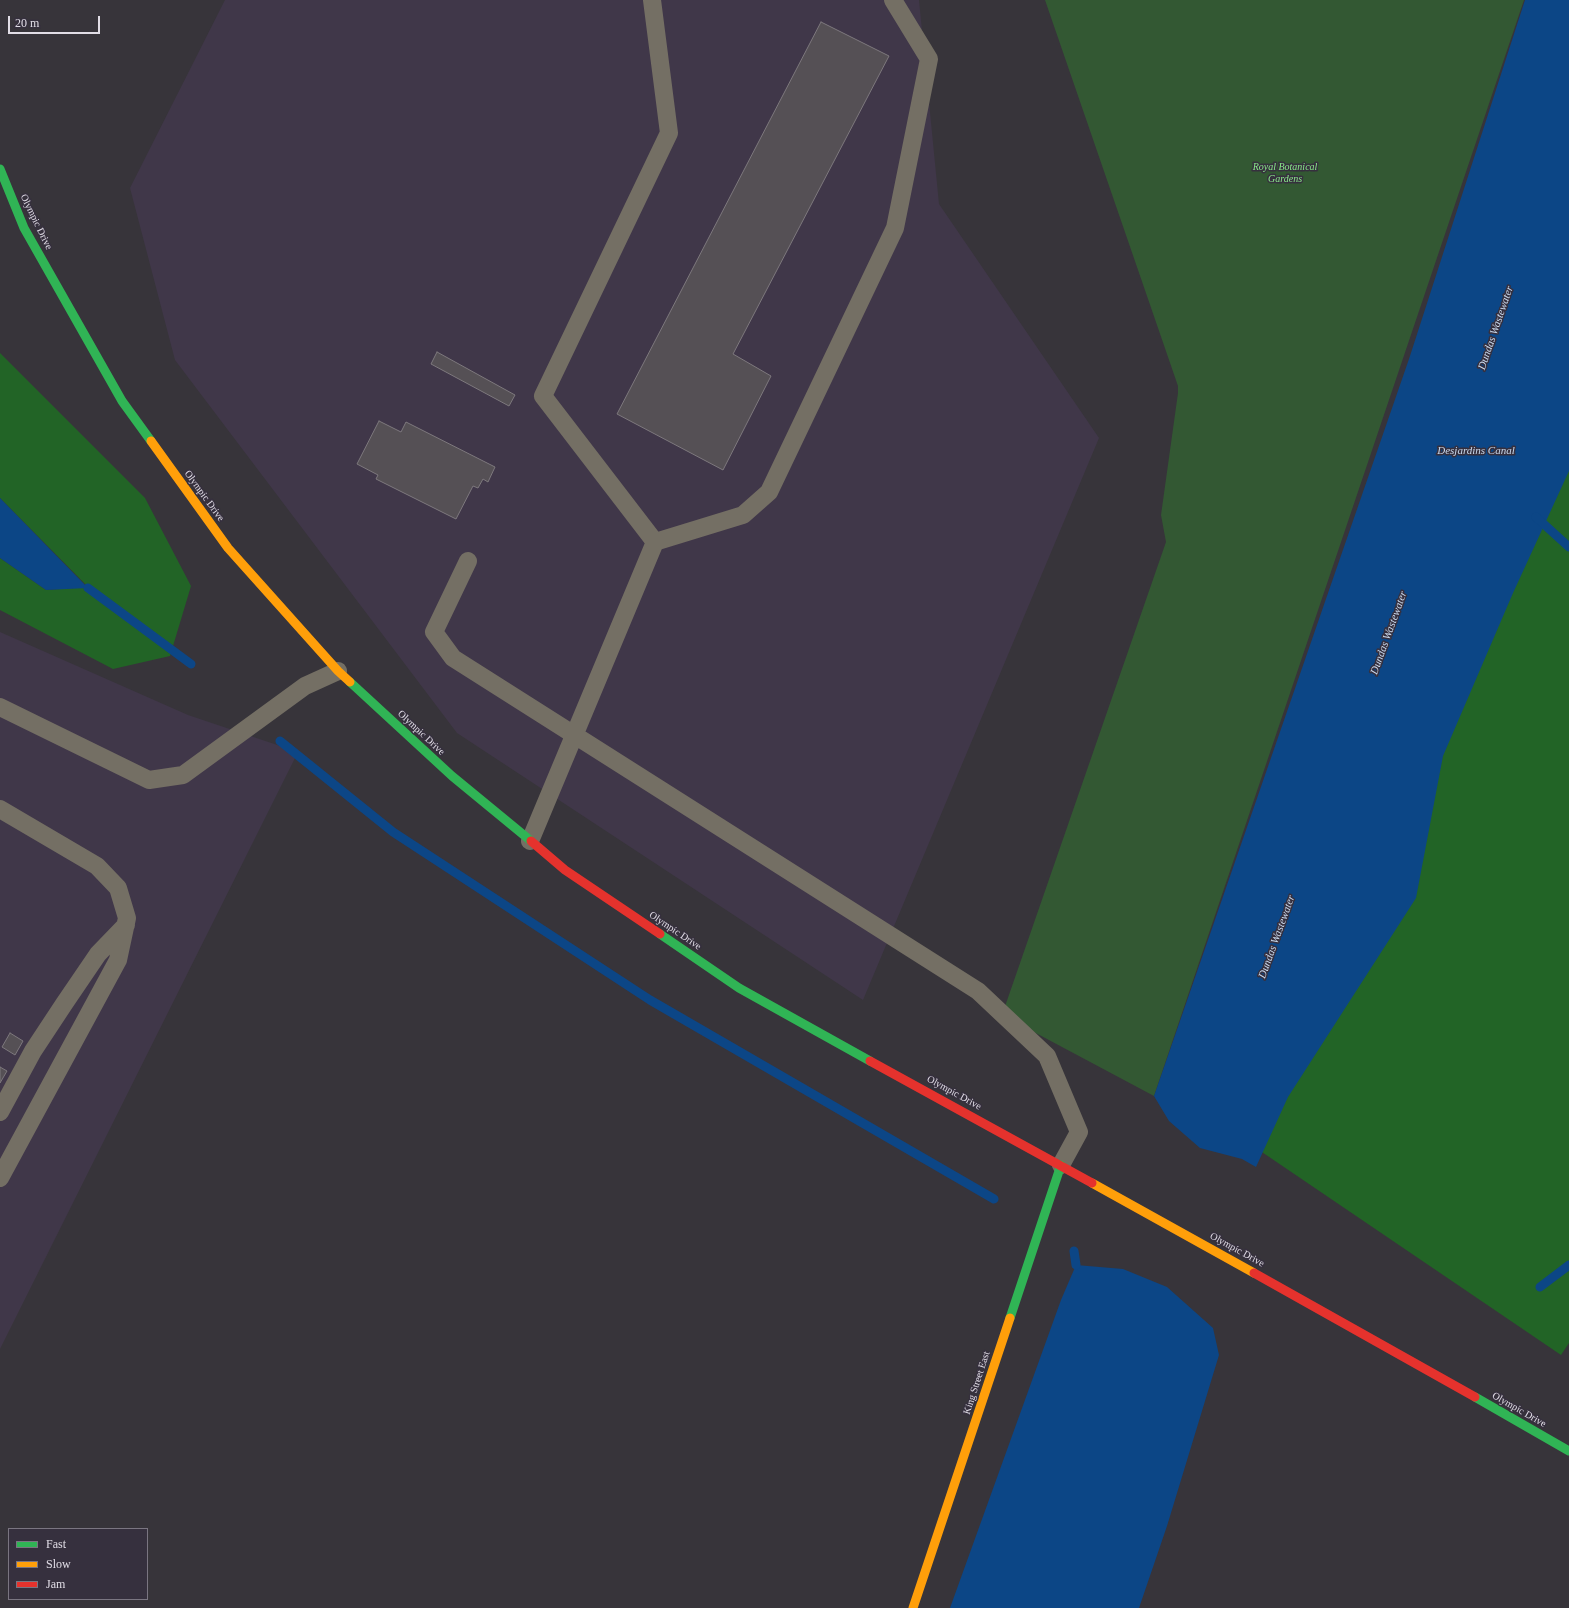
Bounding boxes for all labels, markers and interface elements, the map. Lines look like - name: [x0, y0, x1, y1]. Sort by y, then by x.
- scale bar: [10, 8, 102, 34]
- text: 20 m: [15, 16, 39, 30]
- park label: Royal Botanical Gardens: [1253, 161, 1317, 184]
- street label: Olympic Drive: [17, 192, 55, 252]
- water label: Dundas Wastewater: [1475, 284, 1517, 372]
- water label: Desjardins Canal: [1437, 444, 1515, 458]
- street label: Olympic Drive: [181, 468, 227, 524]
- water label: Dundas Wastewater: [1368, 589, 1410, 677]
- street label: Olympic Drive: [395, 708, 447, 758]
- water label: Dundas Wastewater: [1256, 893, 1298, 981]
- street label: Olympic Drive: [647, 909, 703, 953]
- street label: Olympic Drive: [925, 1073, 983, 1113]
- street label: Olympic Drive: [1208, 1230, 1266, 1270]
- street label: King Street East: [961, 1350, 993, 1416]
- street label: Olympic Drive: [1490, 1390, 1548, 1430]
- legend: [8, 1528, 148, 1600]
- text: Fast: [46, 1537, 66, 1551]
- text: Slow: [46, 1557, 71, 1571]
- text: Jam: [46, 1577, 65, 1591]

